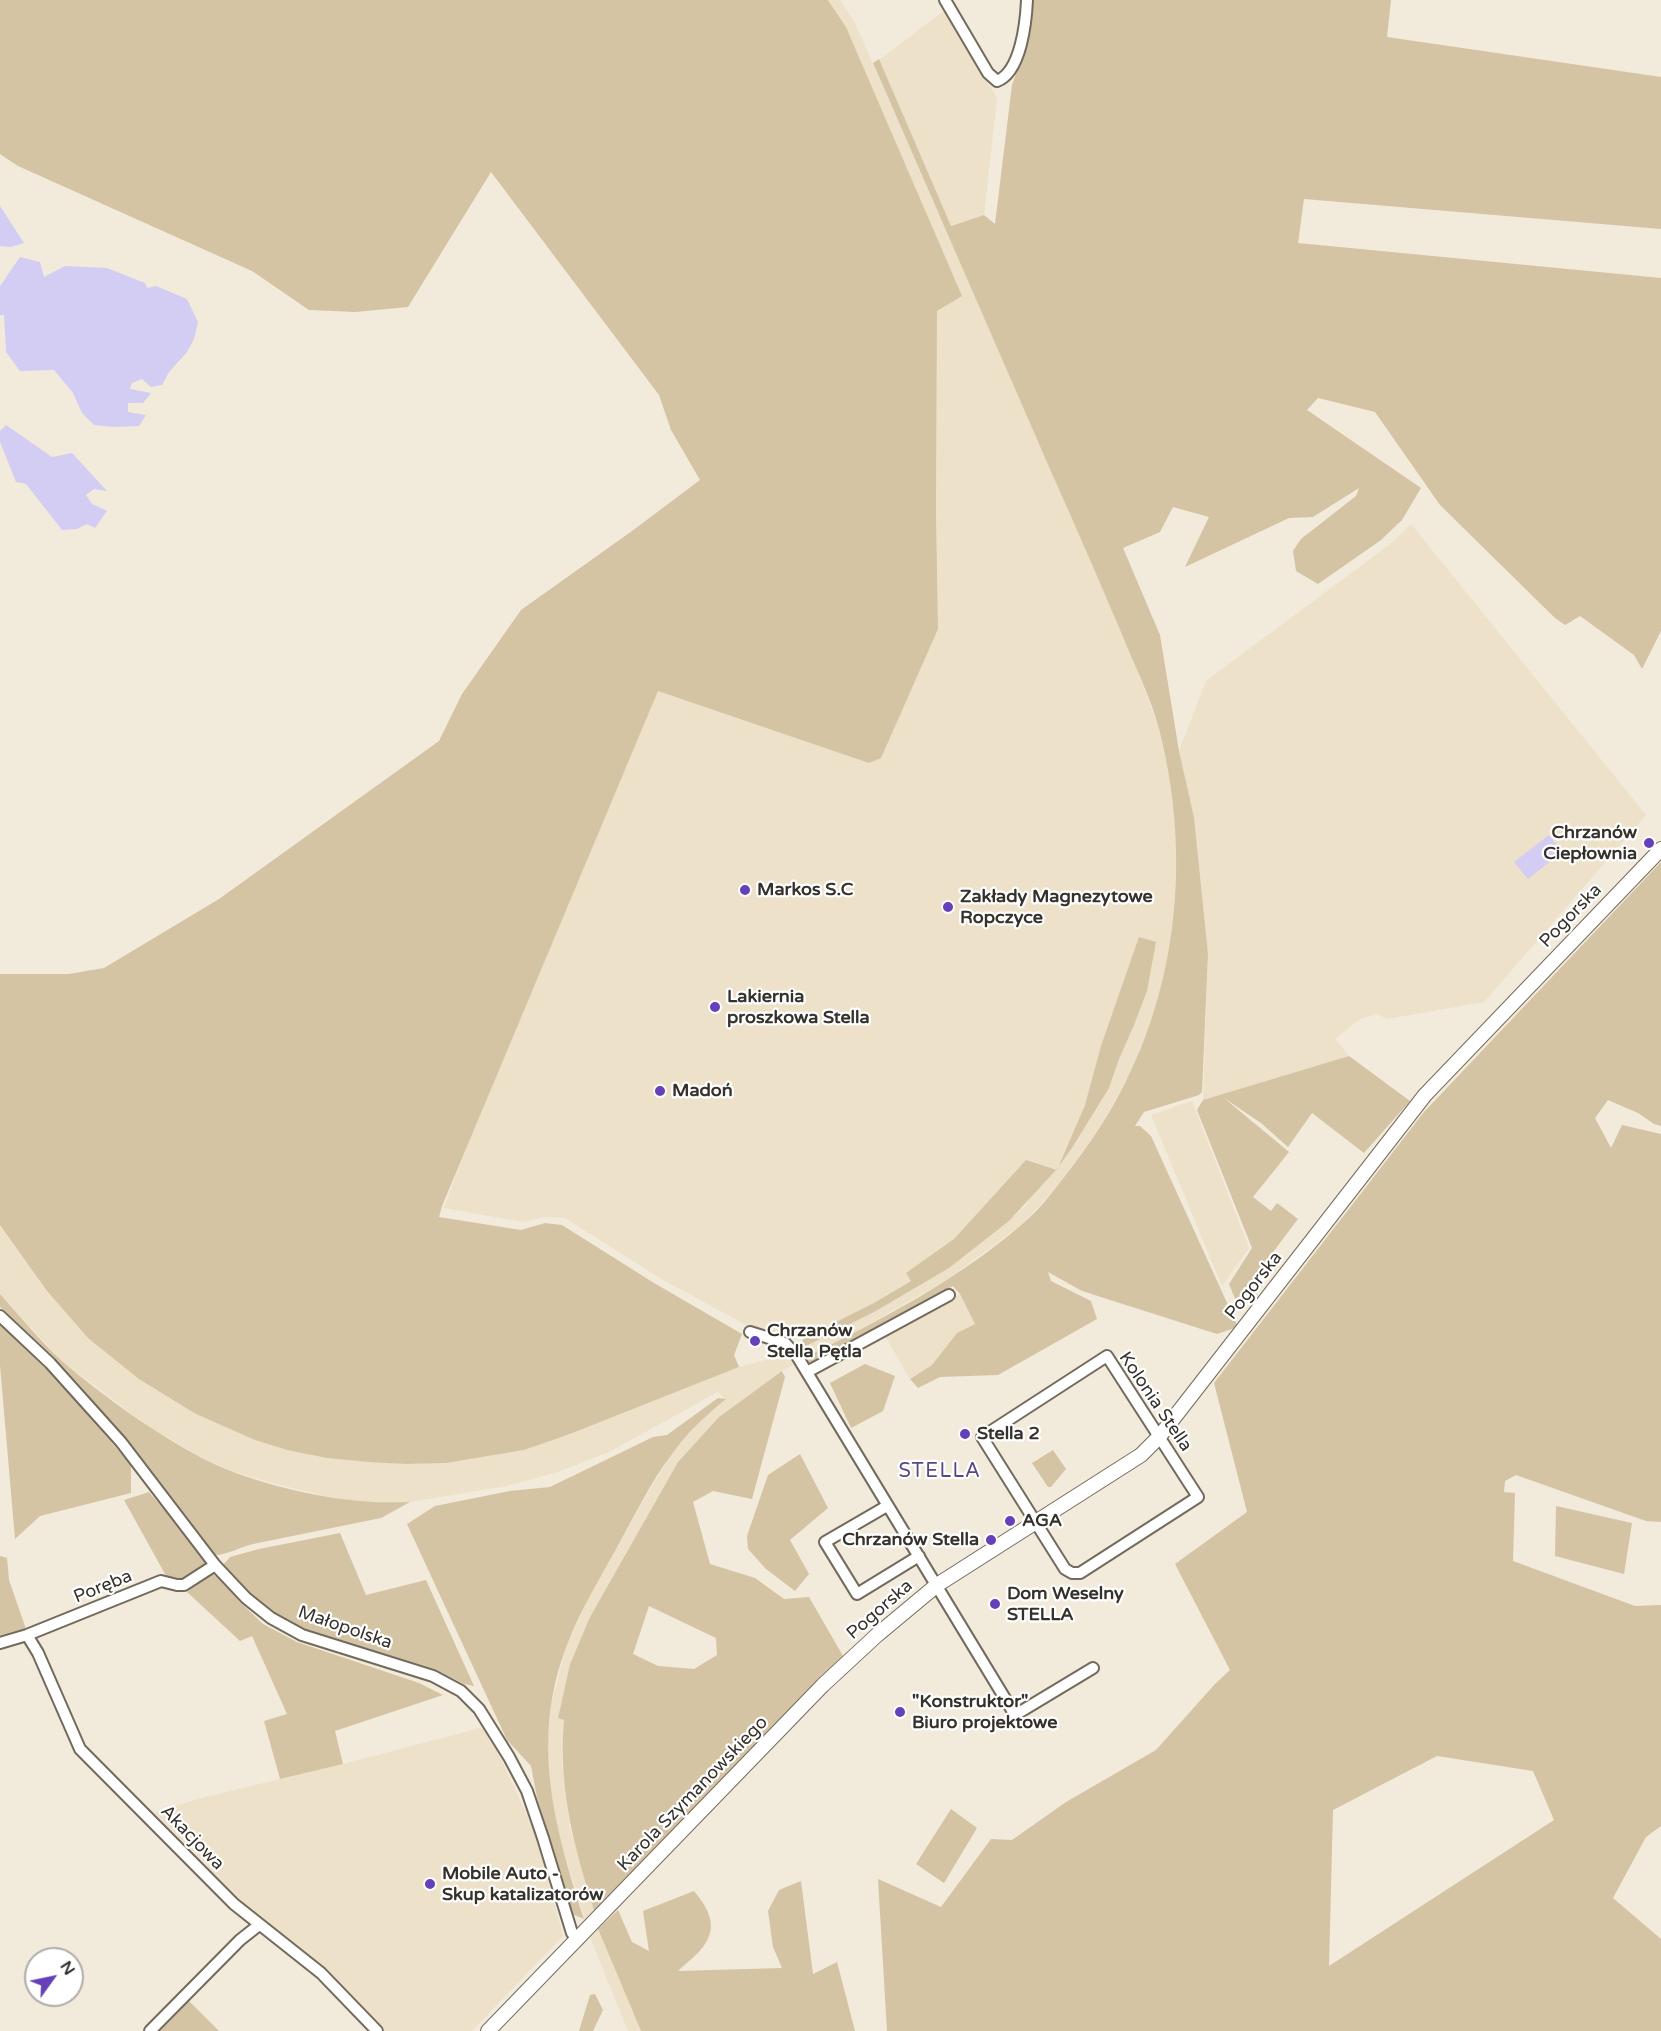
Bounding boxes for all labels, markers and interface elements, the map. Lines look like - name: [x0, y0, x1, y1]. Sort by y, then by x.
- place label: Chrzanów Ciepłownia: [1543, 822, 1637, 864]
- marker: Chrzanów Ciepłownia: [1642, 836, 1656, 850]
- place label: Markos S.C: [757, 879, 853, 901]
- street label: Pogorska: [1535, 880, 1607, 952]
- marker: Markos S.C: [738, 883, 752, 897]
- place label: Zakłady Magnezytowe Ropczyce: [960, 886, 1153, 928]
- marker: Zakłady Magnezytowe Ropczyce: [941, 900, 955, 914]
- place label: Lakiernia proszkowa Stella: [727, 986, 870, 1028]
- marker: Lakiernia proszkowa Stella: [708, 1000, 722, 1014]
- place label: Madoń: [672, 1080, 733, 1102]
- marker: Madoń: [653, 1084, 667, 1098]
- street label: Pogorska: [1221, 1248, 1287, 1324]
- place label: Chrzanów Stella Pętla: [767, 1320, 862, 1362]
- marker: Chrzanów Stella Pętla: [748, 1334, 762, 1348]
- street label: Kolonia Stella: [1114, 1348, 1196, 1456]
- place label: Stella 2: [977, 1423, 1040, 1445]
- marker: Stella 2: [958, 1427, 972, 1441]
- district label: STELLA: [898, 1460, 982, 1484]
- place label: AGA: [1022, 1510, 1062, 1532]
- marker: AGA: [1003, 1514, 1017, 1528]
- place label: Chrzanów Stella: [842, 1529, 979, 1551]
- marker: Chrzanów Stella: [984, 1533, 998, 1547]
- street label: Poręba: [71, 1566, 135, 1608]
- street label: Pogorska: [843, 1575, 917, 1645]
- place label: Dom Weselny STELLA: [1007, 1583, 1124, 1626]
- marker: Dom Weselny STELLA: [988, 1597, 1002, 1611]
- street label: Małopolska: [295, 1602, 395, 1654]
- place label: "Konstruktor" Biuro projektowe: [912, 1691, 1057, 1734]
- marker: "Konstruktor" Biuro projektowe: [893, 1705, 907, 1719]
- street label: Karola Szymanowskiego: [613, 1712, 773, 1876]
- street label: Akacjowa: [156, 1801, 228, 1875]
- place label: Mobile Auto - Skup katalizatorów: [442, 1863, 603, 1906]
- marker: Mobile Auto - Skup katalizatorów: [423, 1877, 437, 1891]
- north arrow: [24, 1947, 84, 2007]
- text: N: [56, 1957, 79, 1979]

